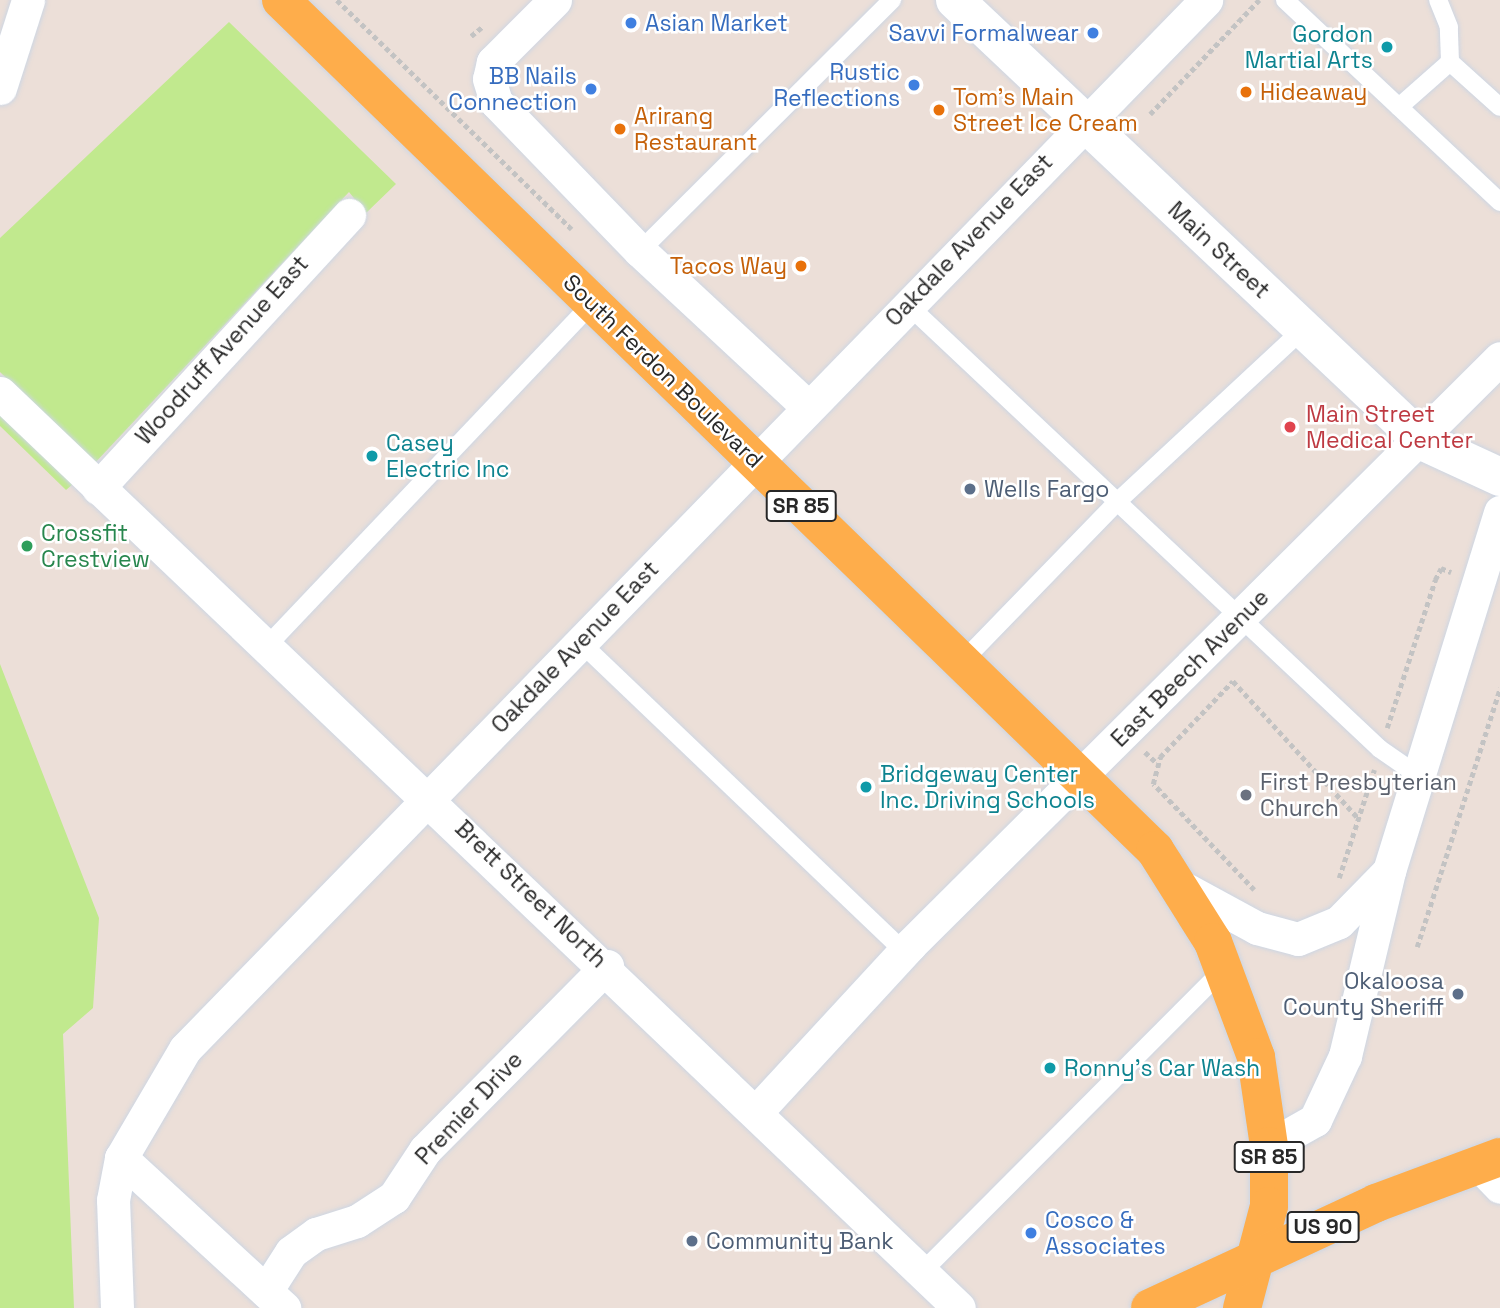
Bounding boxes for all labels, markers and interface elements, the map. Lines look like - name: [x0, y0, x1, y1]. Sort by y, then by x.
- place label: Asian Market: [645, 9, 788, 37]
- marker: Asian Market: [623, 15, 639, 31]
- place label: Savvi Formalwear: [888, 19, 1079, 47]
- place label: Gordon Martial Arts: [1244, 20, 1373, 74]
- marker: Savvi Formalwear: [1085, 25, 1101, 41]
- marker: Gordon Martial Arts: [1379, 39, 1395, 55]
- place label: Rustic Reflections: [774, 58, 900, 112]
- place label: BB Nails Connection: [448, 62, 577, 116]
- marker: Rustic Reflections: [906, 77, 922, 93]
- place label: Hideaway: [1260, 78, 1367, 106]
- marker: BB Nails Connection: [583, 81, 599, 97]
- place label: Tom's Main Street Ice Cream: [953, 83, 1138, 137]
- marker: Hideaway: [1238, 84, 1254, 100]
- place label: Arirang Restaurant: [634, 102, 757, 156]
- marker: Tom's Main Street Ice Cream: [931, 102, 947, 118]
- marker: Arirang Restaurant: [612, 121, 628, 137]
- street label: Oakdale Avenue East: [879, 148, 1059, 332]
- street label: Main Street: [1162, 196, 1276, 304]
- street label: Woodruff Avenue East: [130, 250, 314, 450]
- place label: Tacos Way: [670, 252, 787, 280]
- marker: Tacos Way: [793, 258, 809, 274]
- street label: South Ferdon Boulevard: [557, 268, 769, 474]
- place label: Main Street Medical Center: [1306, 400, 1473, 454]
- marker: Main Street Medical Center: [1280, 417, 1300, 437]
- place label: Casey Electric Inc: [386, 429, 510, 483]
- marker: Casey Electric Inc: [364, 448, 380, 464]
- place label: Wells Fargo: [984, 475, 1109, 503]
- marker: Wells Fargo: [962, 481, 978, 497]
- road number: SR 85: [764, 489, 838, 524]
- place label: Crossfit Crestview: [41, 519, 150, 573]
- marker: Crossfit Crestview: [19, 538, 35, 554]
- street label: Oakdale Avenue East: [485, 555, 665, 739]
- street label: East Beech Avenue: [1105, 583, 1275, 753]
- place label: Bridgeway Center Inc. Driving Schools: [880, 760, 1096, 814]
- place label: First Presbyterian Church: [1260, 768, 1457, 822]
- marker: Bridgeway Center Inc. Driving Schools: [858, 779, 874, 795]
- marker: First Presbyterian Church: [1238, 787, 1254, 803]
- street label: Brett Street North: [449, 815, 613, 973]
- place label: Okaloosa County Sheriff: [1283, 967, 1444, 1021]
- marker: Okaloosa County Sheriff: [1450, 986, 1466, 1002]
- street label: Premier Drive: [410, 1046, 528, 1170]
- place label: Ronny's Car Wash: [1064, 1054, 1260, 1082]
- marker: Ronny's Car Wash: [1042, 1060, 1058, 1076]
- road number: SR 85: [1232, 1140, 1306, 1174]
- place label: Cosco & Associates: [1045, 1206, 1166, 1260]
- road number: US 90: [1286, 1210, 1360, 1244]
- marker: Cosco & Associates: [1023, 1225, 1039, 1241]
- place label: Community Bank: [706, 1227, 894, 1255]
- marker: Community Bank: [684, 1233, 700, 1249]

